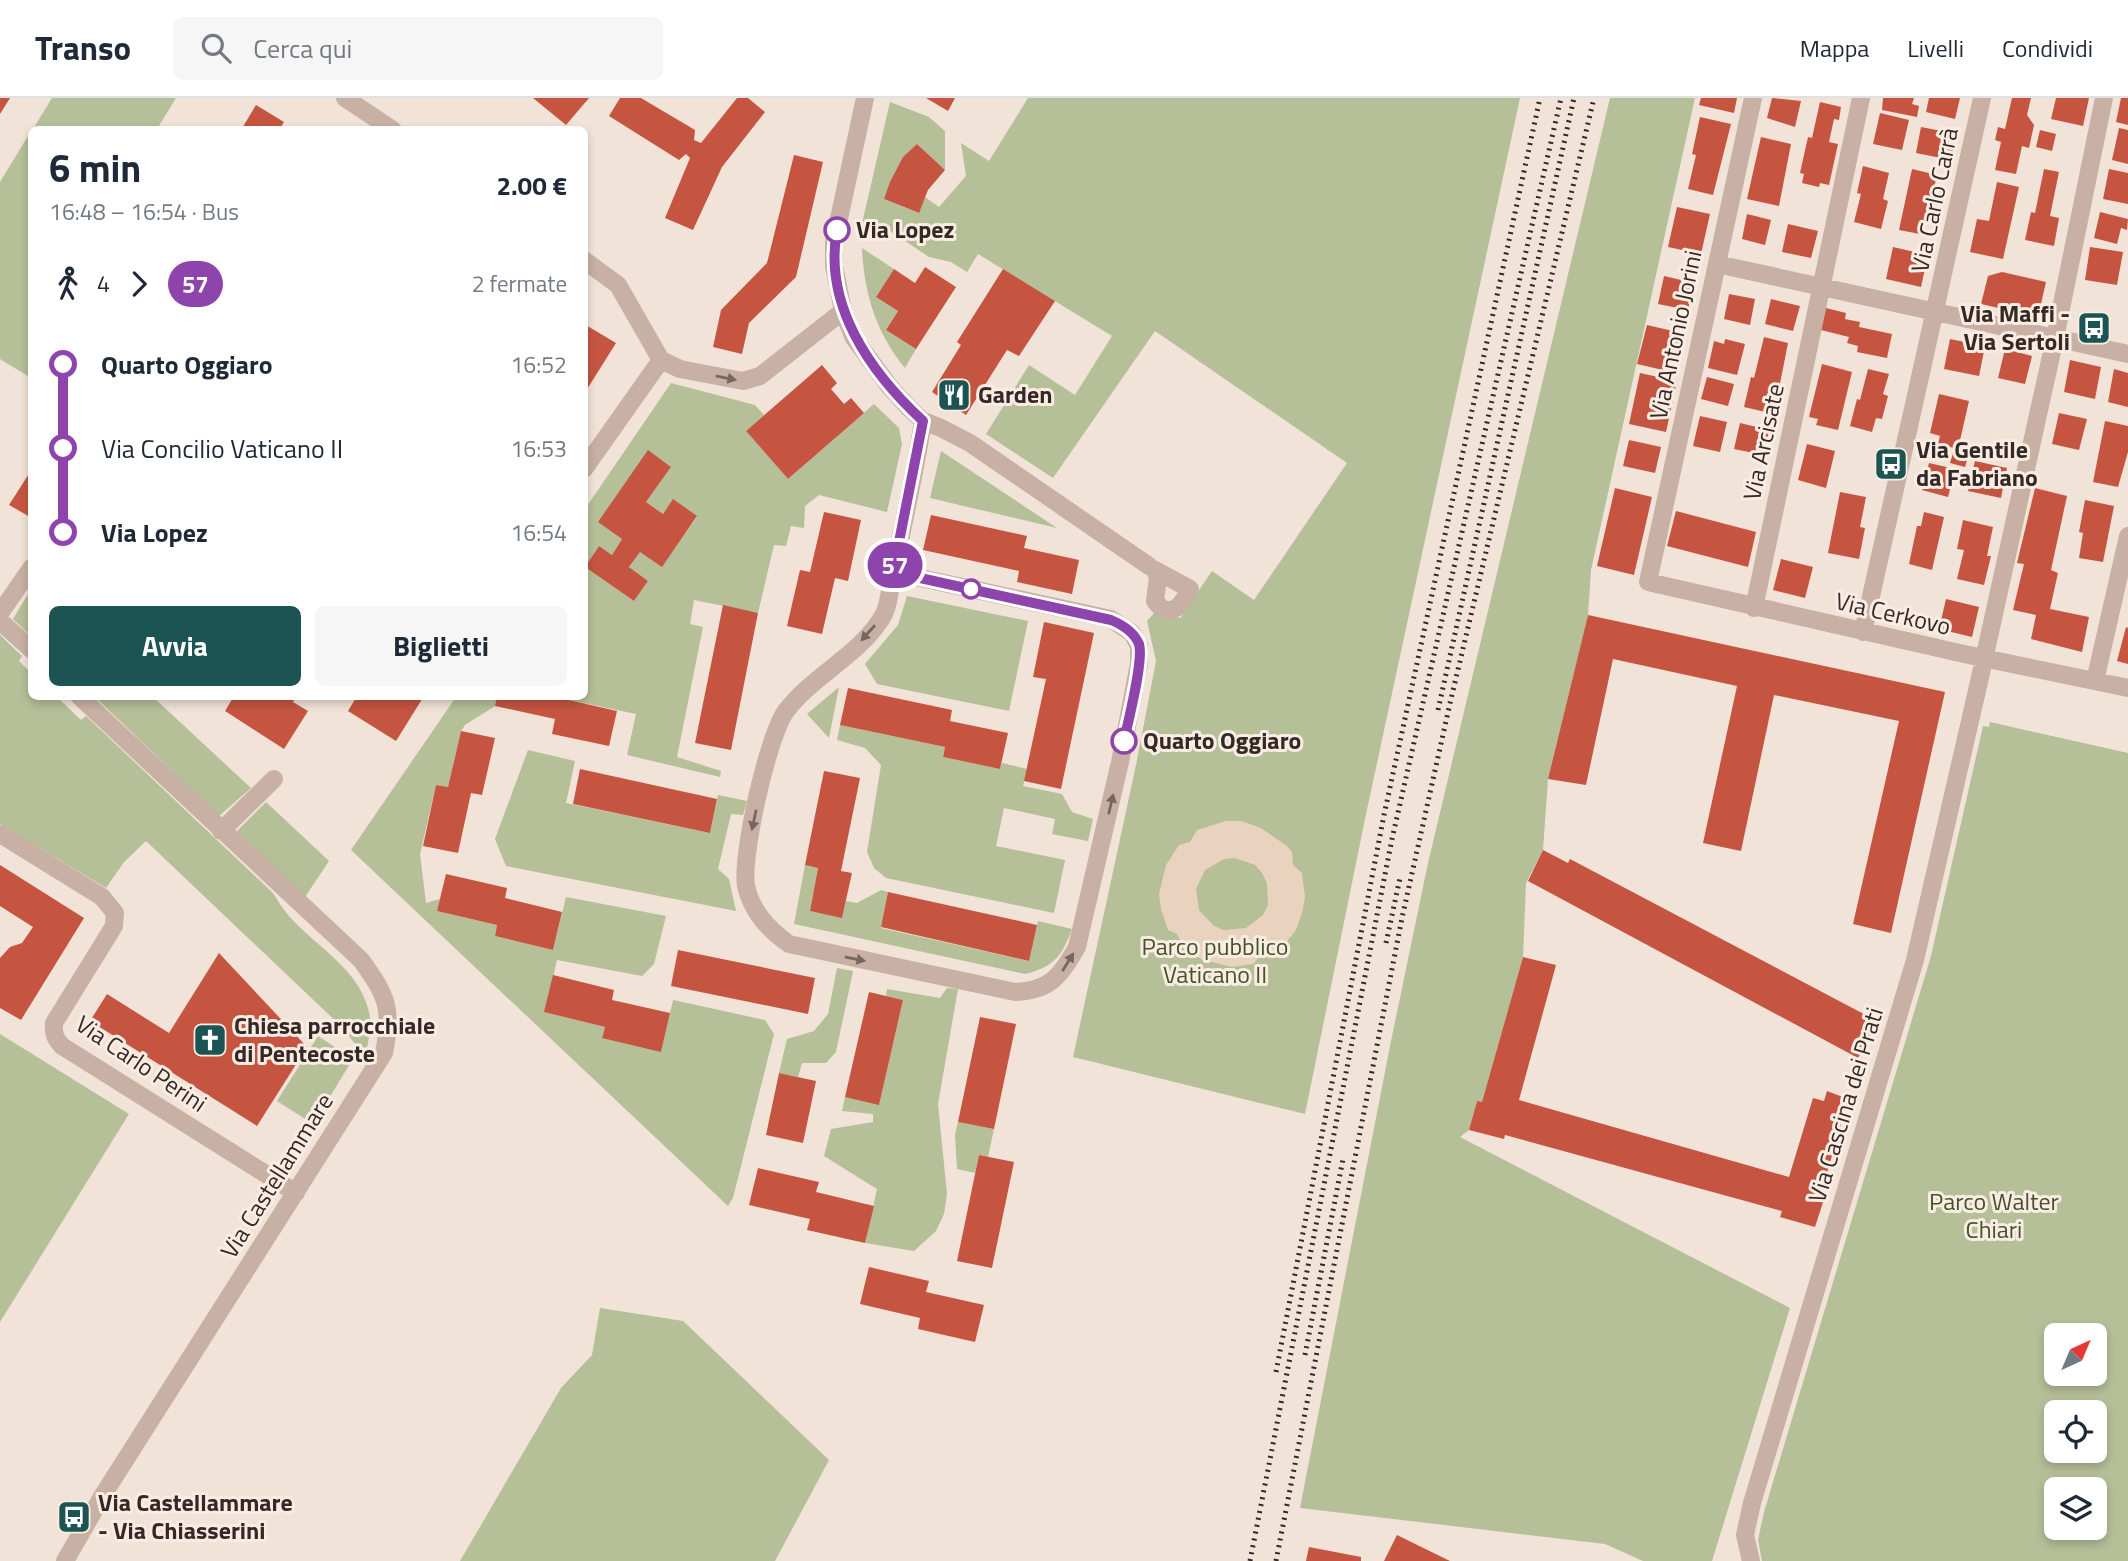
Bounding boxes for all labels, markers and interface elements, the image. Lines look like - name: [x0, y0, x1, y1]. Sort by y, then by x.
- search box: [173, 17, 663, 80]
- text: Transo: [35, 23, 131, 73]
- icon: search: [197, 29, 235, 67]
- text: Cerca qui: [253, 29, 352, 68]
- text: Mappa: [1800, 30, 1869, 66]
- text: Livelli: [1907, 30, 1964, 66]
- text: Condividi: [2002, 30, 2093, 66]
- street label: Via Carlo Carrà: [1901, 124, 1967, 275]
- text: 6 min: [49, 139, 141, 197]
- text: 2.00 €: [496, 166, 567, 205]
- text: 16:48 – 16:54 · Bus: [49, 194, 239, 229]
- place label: Via Lopez: [856, 211, 955, 247]
- marker: Via Lopez: [824, 217, 850, 243]
- street label: Via Antonio Jorini: [1640, 247, 1711, 423]
- icon: walk: [49, 265, 87, 303]
- icon: forward: [120, 265, 158, 303]
- text: 4: [97, 266, 110, 301]
- text: 57: [182, 266, 209, 302]
- text: 2 fermate: [472, 266, 567, 301]
- place label: Via Maffi - Via Sertoli: [1961, 295, 2070, 359]
- bus stop icon: Via Maffi - Via Sertoli: [2075, 309, 2113, 347]
- text: Quarto Oggiaro: [101, 345, 273, 384]
- text: 16:52: [510, 347, 567, 382]
- one-way arrow: [715, 373, 737, 384]
- restaurant icon: Garden: [935, 376, 973, 414]
- place label: Garden: [978, 376, 1053, 412]
- street label: Via Arcisate: [1733, 380, 1793, 503]
- text: Via Concilio Vaticano II: [101, 429, 343, 468]
- text: 16:53: [510, 431, 567, 466]
- place label: Via Gentile da Fabriano: [1916, 431, 2038, 495]
- bus stop icon: Via Gentile da Fabriano: [1872, 445, 1910, 483]
- text: Via Lopez: [101, 513, 208, 552]
- text: 16:54: [510, 515, 567, 550]
- line badge: 57: [864, 542, 926, 588]
- text: 57: [882, 547, 908, 583]
- unlabelled marker: [961, 579, 981, 599]
- street label: Via Cerkovo: [1832, 582, 1954, 644]
- button: Avvia: [49, 606, 301, 686]
- button: Biglietti: [315, 606, 567, 686]
- one-way arrow: [861, 624, 877, 641]
- place label: Quarto Oggiaro: [1143, 722, 1301, 758]
- marker: Quarto Oggiaro: [1111, 728, 1137, 754]
- one-way arrow: [1105, 793, 1116, 815]
- one-way arrow: [748, 809, 759, 831]
- park label: Parco pubblico Vaticano II: [1142, 928, 1288, 992]
- one-way arrow: [1061, 952, 1074, 972]
- one-way arrow: [844, 953, 866, 964]
- street label: Via Cascina dei Prati: [1798, 1003, 1892, 1207]
- street label: Via Carlo Perini: [69, 1006, 214, 1120]
- place label: Chiesa parrocchiale di Pentecoste: [234, 1007, 435, 1071]
- church icon: Chiesa parrocchiale di Pentecoste: [191, 1021, 229, 1059]
- street label: Via Castellammare: [211, 1086, 341, 1265]
- park label: Parco Walter Chiari: [1929, 1183, 2059, 1247]
- north arrow: [2044, 1323, 2107, 1386]
- map controls: [2044, 1323, 2107, 1540]
- button: locate: [2044, 1400, 2107, 1463]
- button: layers: [2044, 1477, 2107, 1540]
- place label: Via Castellammare - Via Chiasserini: [98, 1484, 293, 1548]
- bus stop icon: Via Castellammare - Via Chiasserini: [55, 1498, 93, 1536]

